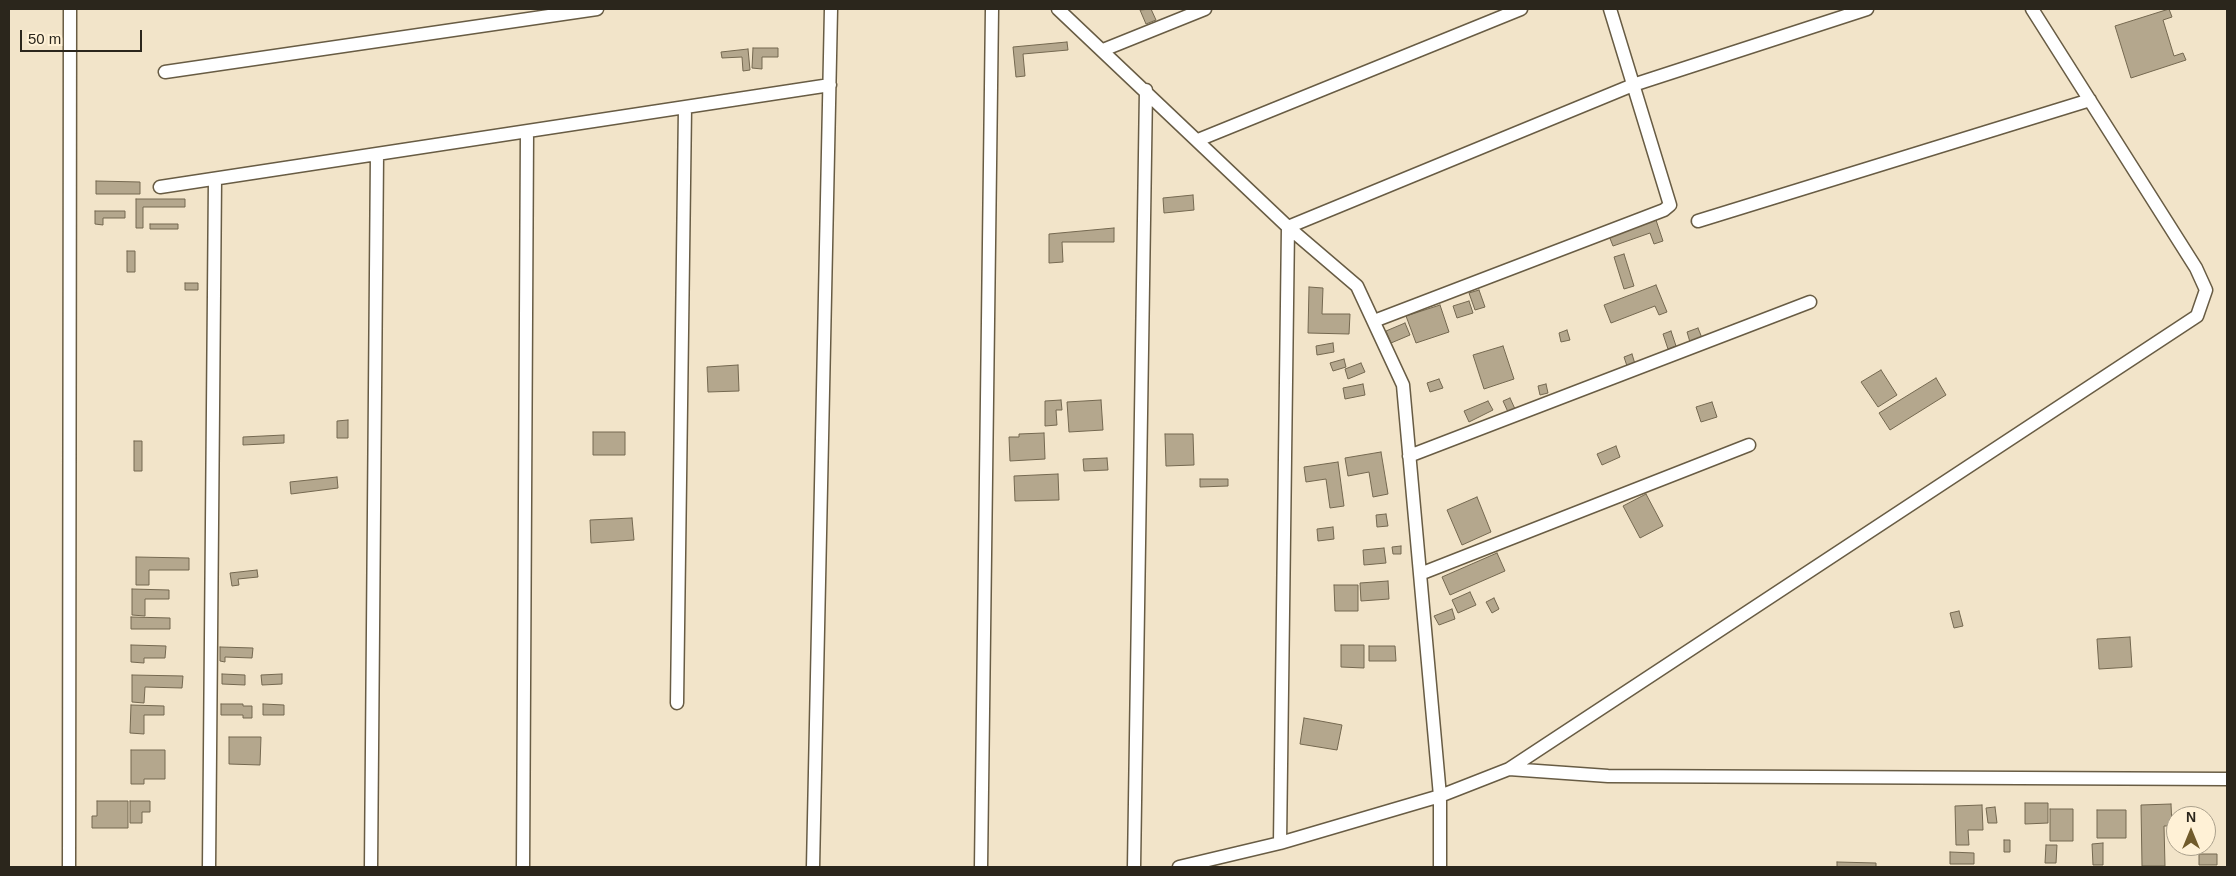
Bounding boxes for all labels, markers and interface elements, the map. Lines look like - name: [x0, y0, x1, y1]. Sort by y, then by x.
- scale bar: [22, 20, 145, 52]
- text: 50 m: [28, 30, 61, 47]
- north arrow: [2166, 806, 2216, 856]
- text: N: [2186, 809, 2196, 825]

